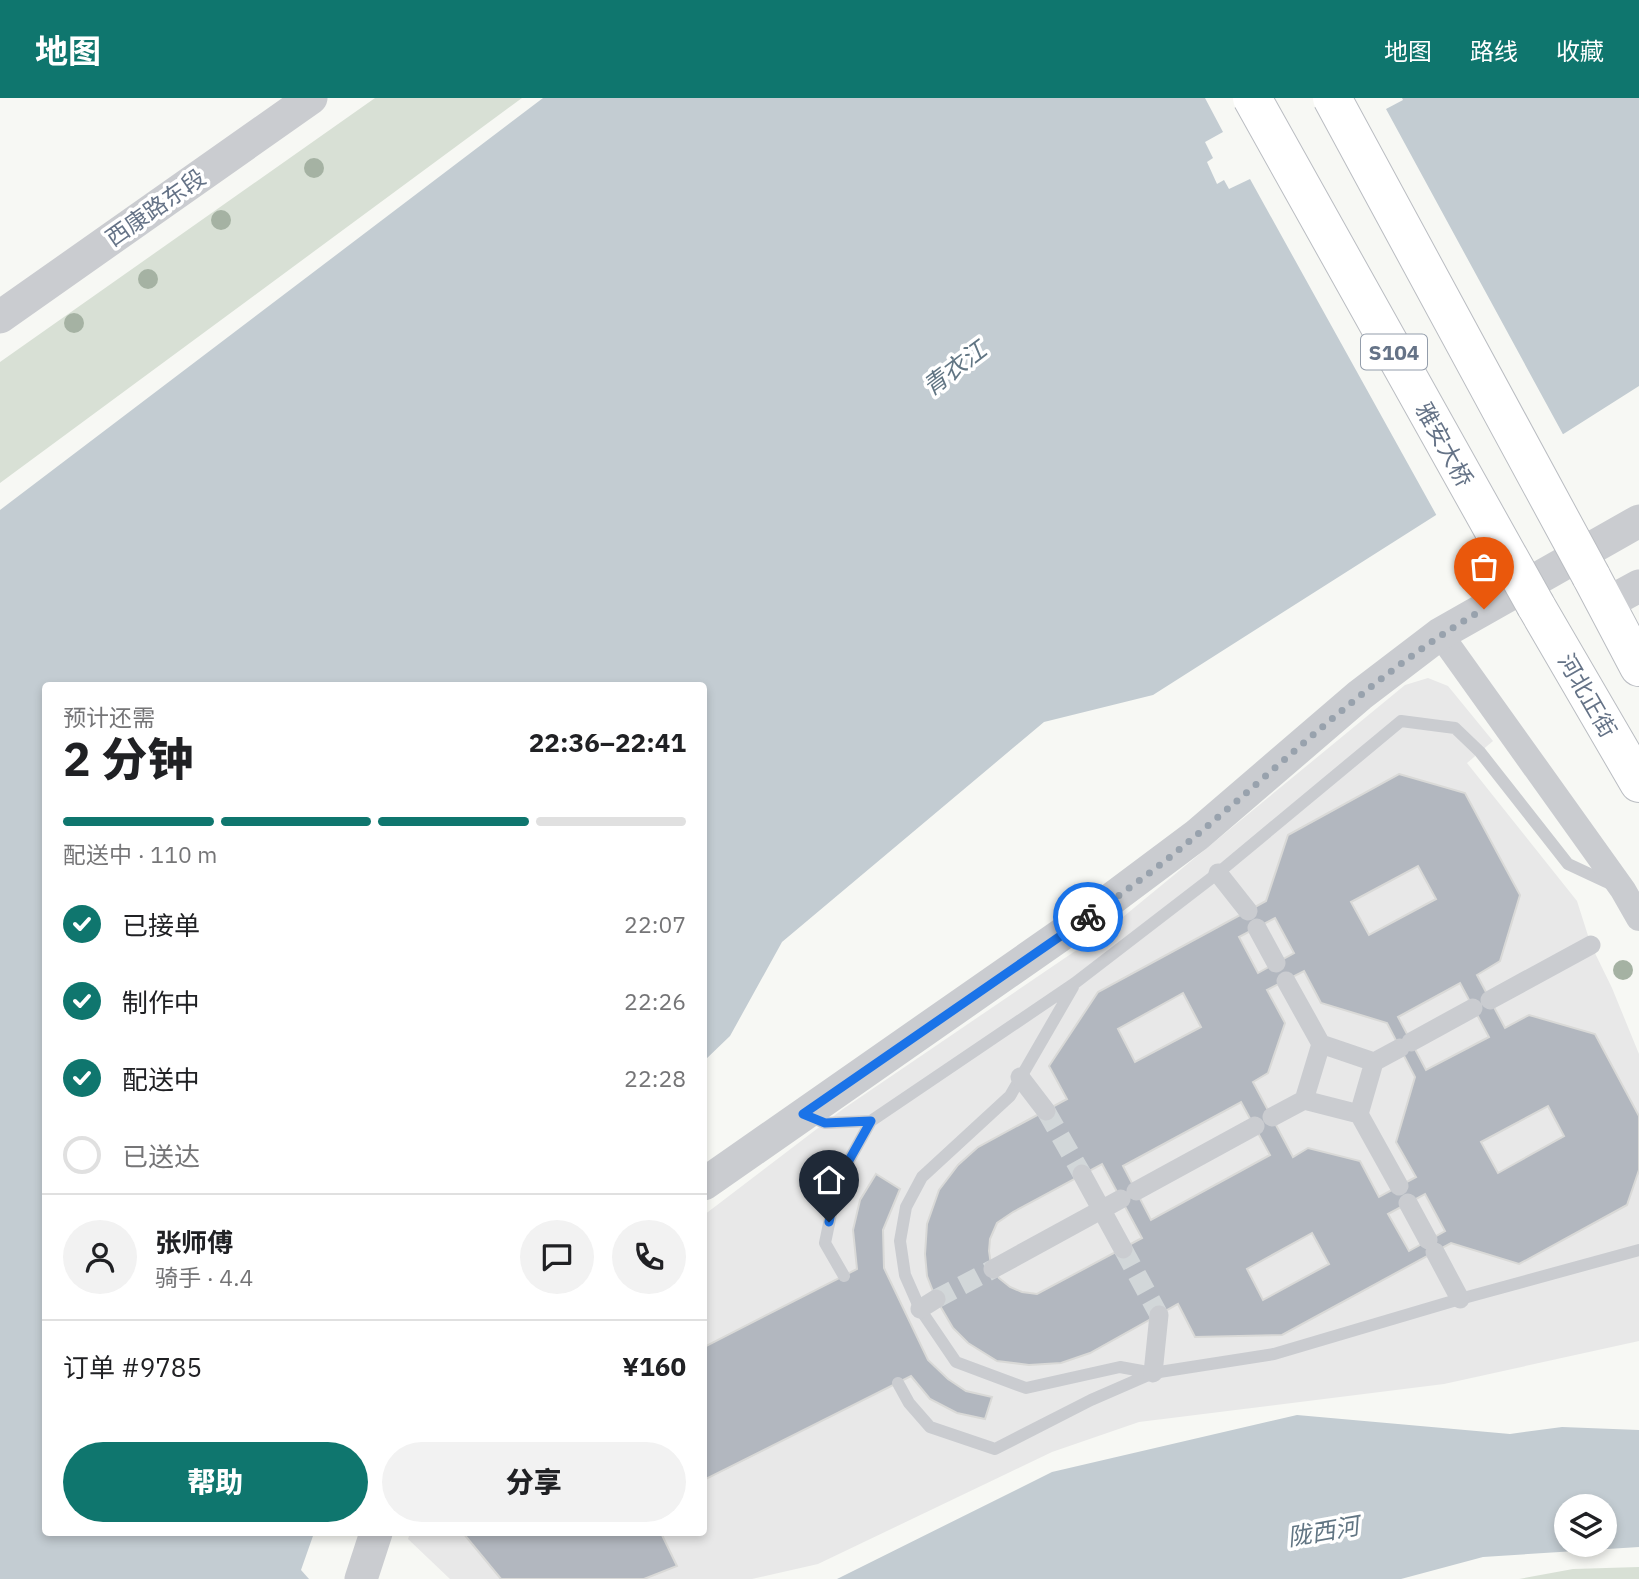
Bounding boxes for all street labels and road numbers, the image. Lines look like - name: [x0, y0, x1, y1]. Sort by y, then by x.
- street label: 西康路东段: [99, 162, 211, 252]
- road number: S104: [1361, 334, 1427, 370]
- street label: 雅安大桥: [1410, 396, 1480, 492]
- street label: 河北正街: [1552, 648, 1624, 742]

